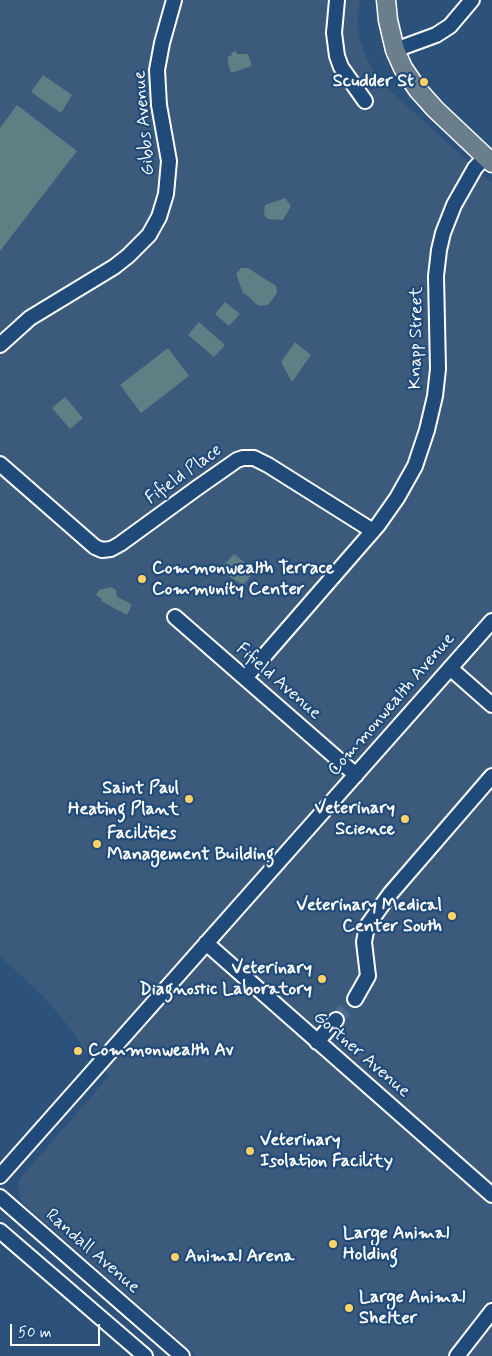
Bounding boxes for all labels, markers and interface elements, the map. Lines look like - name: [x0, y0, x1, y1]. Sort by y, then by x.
- street label: Gibbs Avenue: [130, 70, 160, 176]
- place label: Scudder St: [333, 71, 414, 93]
- marker: Scudder St: [418, 76, 430, 88]
- street label: Knapp Street: [405, 286, 429, 390]
- street label: Fifield Place: [142, 440, 226, 510]
- place label: Commonwealth Terrace Community Center: [152, 558, 334, 600]
- marker: Commonwealth Terrace Community Center: [136, 573, 148, 585]
- street label: Commonwealth Avenue: [324, 629, 460, 781]
- street label: Fifield Avenue: [231, 639, 325, 725]
- place label: Saint Paul Heating Plant: [68, 778, 179, 821]
- marker: Saint Paul Heating Plant: [183, 793, 195, 805]
- place label: Veterinary Science: [314, 798, 395, 841]
- marker: Veterinary Science: [399, 813, 411, 825]
- place label: Facilities Management Building: [107, 823, 274, 866]
- marker: Facilities Management Building: [91, 838, 103, 850]
- place label: Veterinary Medical Center South: [296, 895, 442, 938]
- marker: Veterinary Medical Center South: [446, 910, 458, 922]
- place label: Veterinary Diagnostic Laboratory: [139, 958, 312, 1001]
- marker: Veterinary Diagnostic Laboratory: [316, 973, 328, 985]
- street label: Gortner Avenue: [308, 1007, 414, 1103]
- place label: Commonwealth Av: [88, 1040, 234, 1062]
- marker: Commonwealth Av: [72, 1045, 84, 1057]
- place label: Veterinary Isolation Facility: [260, 1130, 393, 1172]
- marker: Veterinary Isolation Facility: [244, 1145, 256, 1157]
- street label: Randall Avenue: [40, 1205, 144, 1299]
- place label: Large Animal Holding: [343, 1223, 449, 1266]
- marker: Large Animal Holding: [327, 1238, 339, 1250]
- place label: Animal Arena: [185, 1246, 294, 1268]
- marker: Animal Arena: [169, 1251, 181, 1263]
- place label: Large Animal Shelter: [359, 1287, 465, 1330]
- marker: Large Animal Shelter: [343, 1302, 355, 1314]
- scale bar: [12, 1314, 102, 1346]
- text: 50 m: [18, 1323, 52, 1343]

